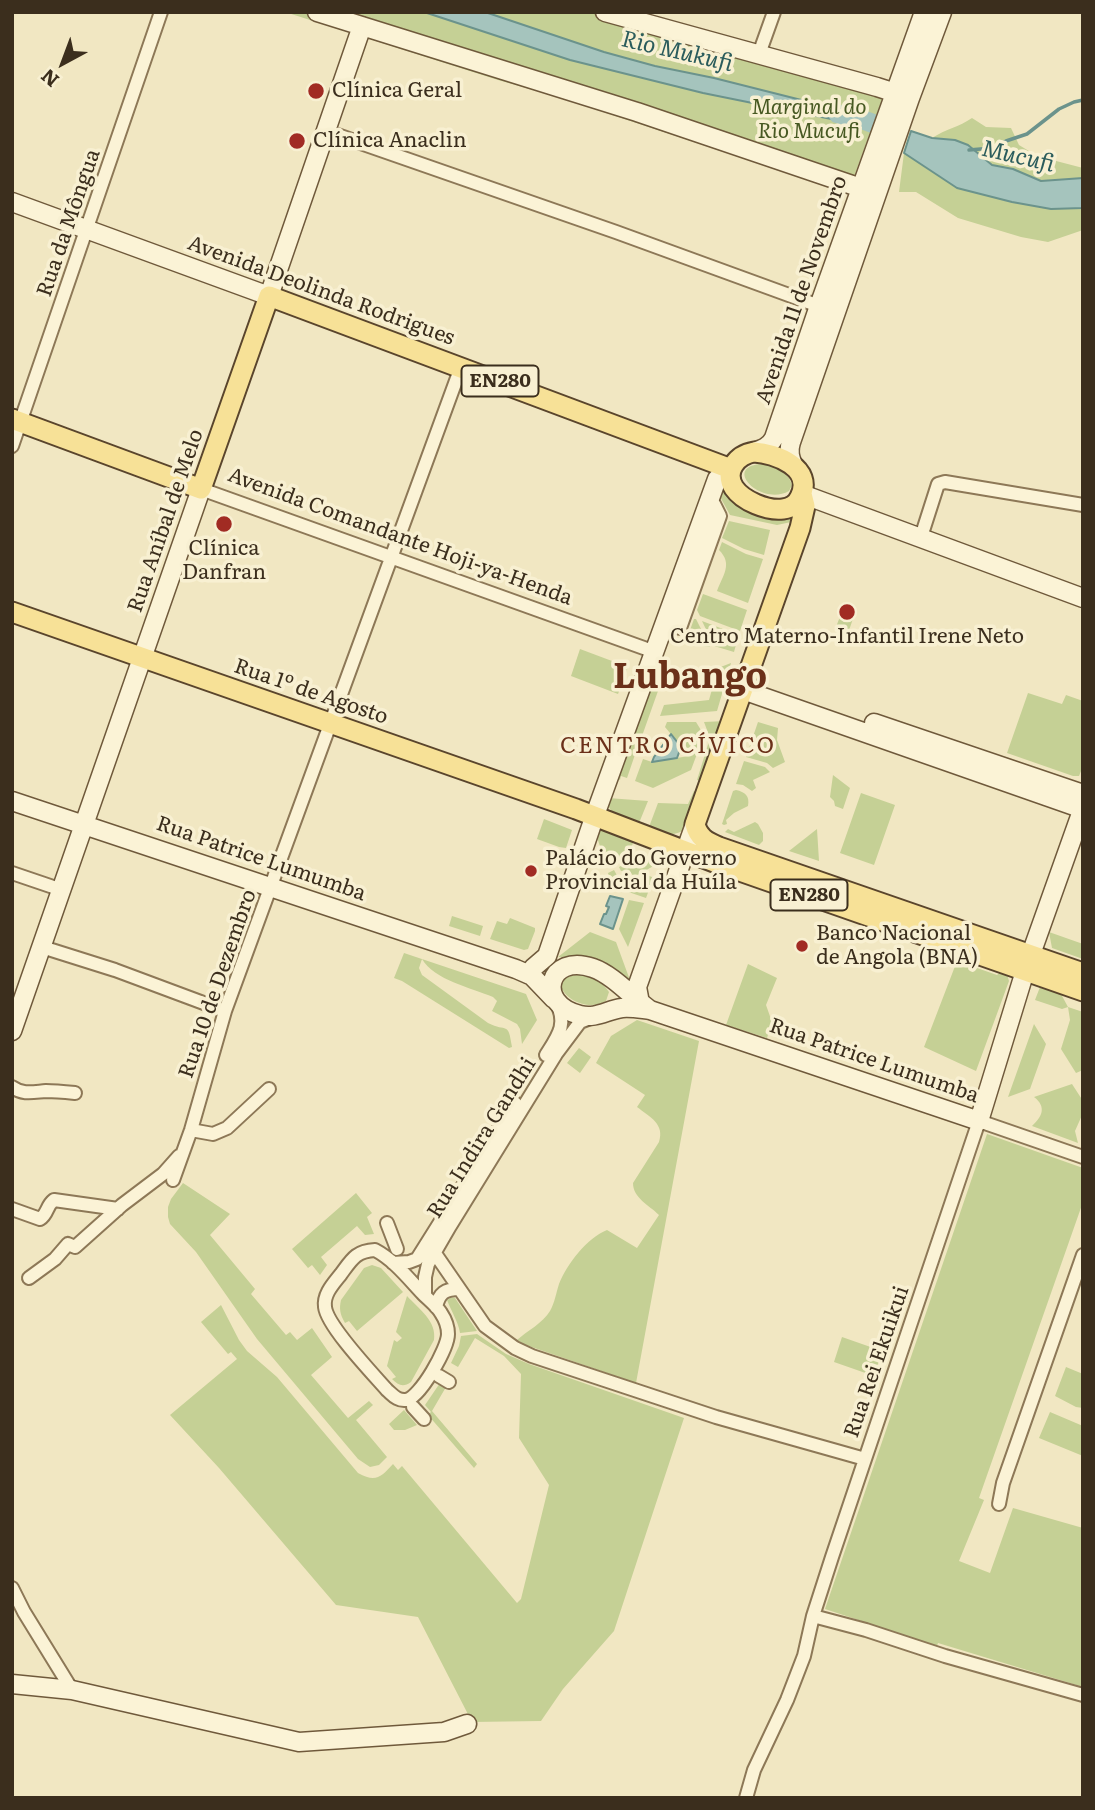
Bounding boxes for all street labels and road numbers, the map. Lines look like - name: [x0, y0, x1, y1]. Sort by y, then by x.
- street label: Rua da Môngua: [32, 146, 106, 300]
- street label: Avenida 11 de Novembro: [751, 173, 853, 407]
- street label: Avenida Deolinda Rodrigues: [184, 231, 458, 351]
- road number: EN280: [462, 366, 538, 396]
- street label: Rua Aníbal de Melo: [123, 426, 209, 616]
- street label: Avenida Comandante Hoji-ya-Henda: [224, 463, 576, 611]
- street label: Rua 1º de Agosto: [231, 654, 391, 730]
- street label: Rua Patrice Lumumba: [153, 811, 369, 907]
- road number: EN280: [770, 880, 848, 911]
- street label: Rua 10 de Dezembro: [174, 886, 262, 1082]
- street label: Rua Patrice Lumumba: [766, 1013, 982, 1109]
- street label: Rua Indira Gandhi: [422, 1053, 542, 1223]
- street label: Rua Rei Ekuikui: [839, 1283, 915, 1441]

